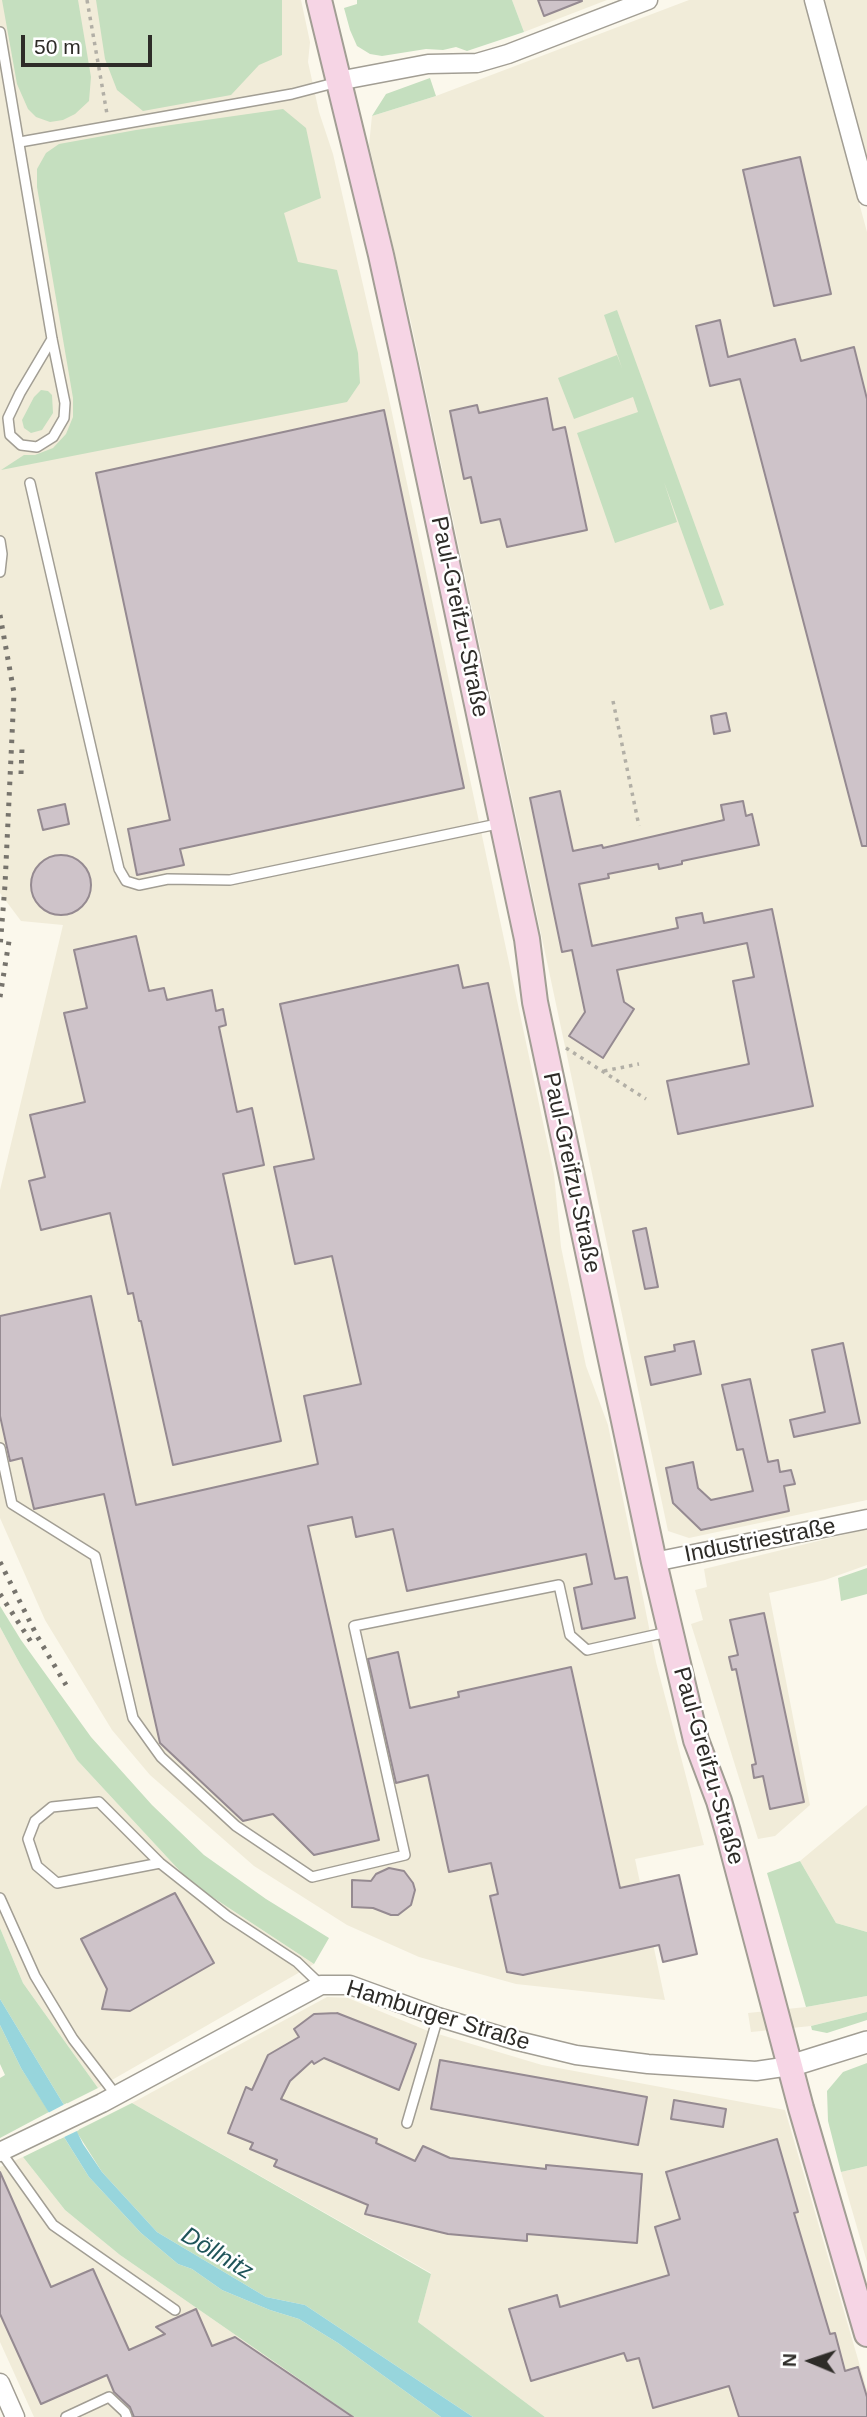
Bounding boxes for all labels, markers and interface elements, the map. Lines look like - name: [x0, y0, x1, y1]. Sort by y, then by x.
- scale bar: [24, 21, 156, 65]
- text: 50 m: [34, 35, 81, 58]
- street label: Paul-Greifzu-Straße: [424, 514, 494, 720]
- street label: Paul-Greifzu-Straße: [536, 1070, 606, 1276]
- street label: Industriestraße: [682, 1513, 838, 1569]
- street label: Paul-Greifzu-Straße: [667, 1664, 749, 1868]
- street label: Hamburger Straße: [343, 1975, 533, 2057]
- water label: Döllnitz: [176, 2221, 258, 2287]
- north arrow: [776, 2326, 846, 2396]
- text: N: [779, 2353, 800, 2367]

